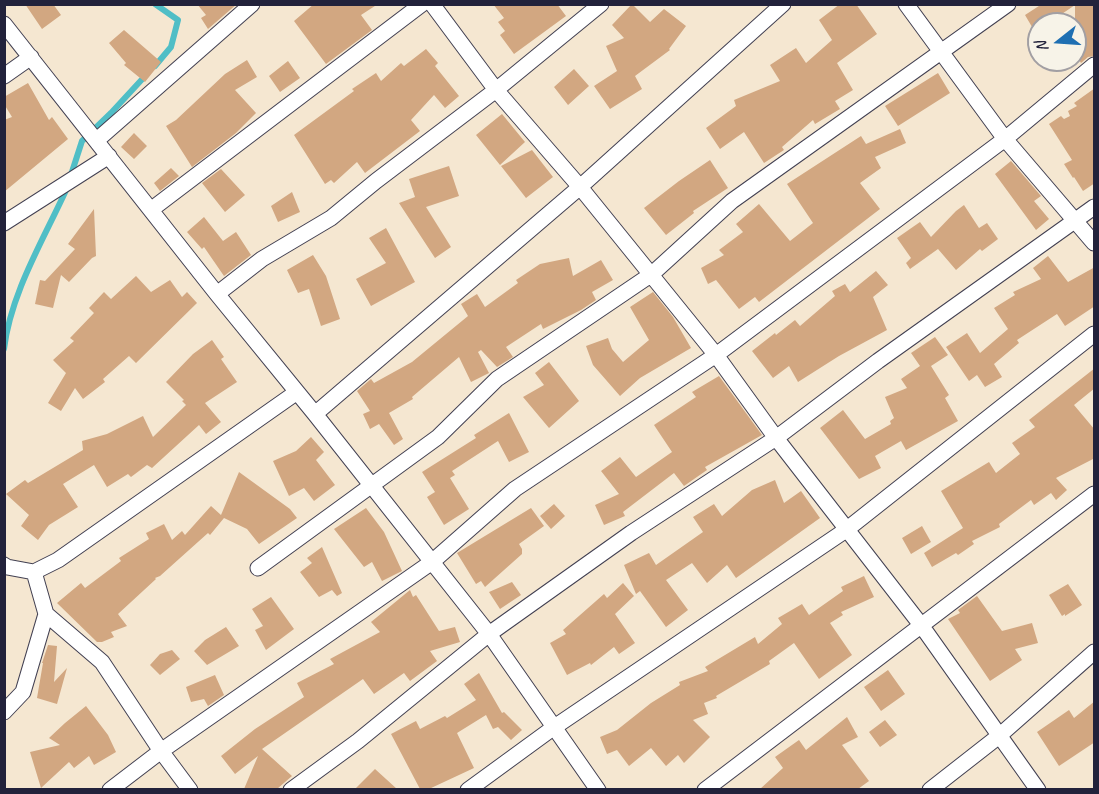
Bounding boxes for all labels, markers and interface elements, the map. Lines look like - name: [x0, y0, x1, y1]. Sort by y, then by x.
- north arrow: [1027, 12, 1087, 72]
- text: N: [1031, 39, 1053, 54]

